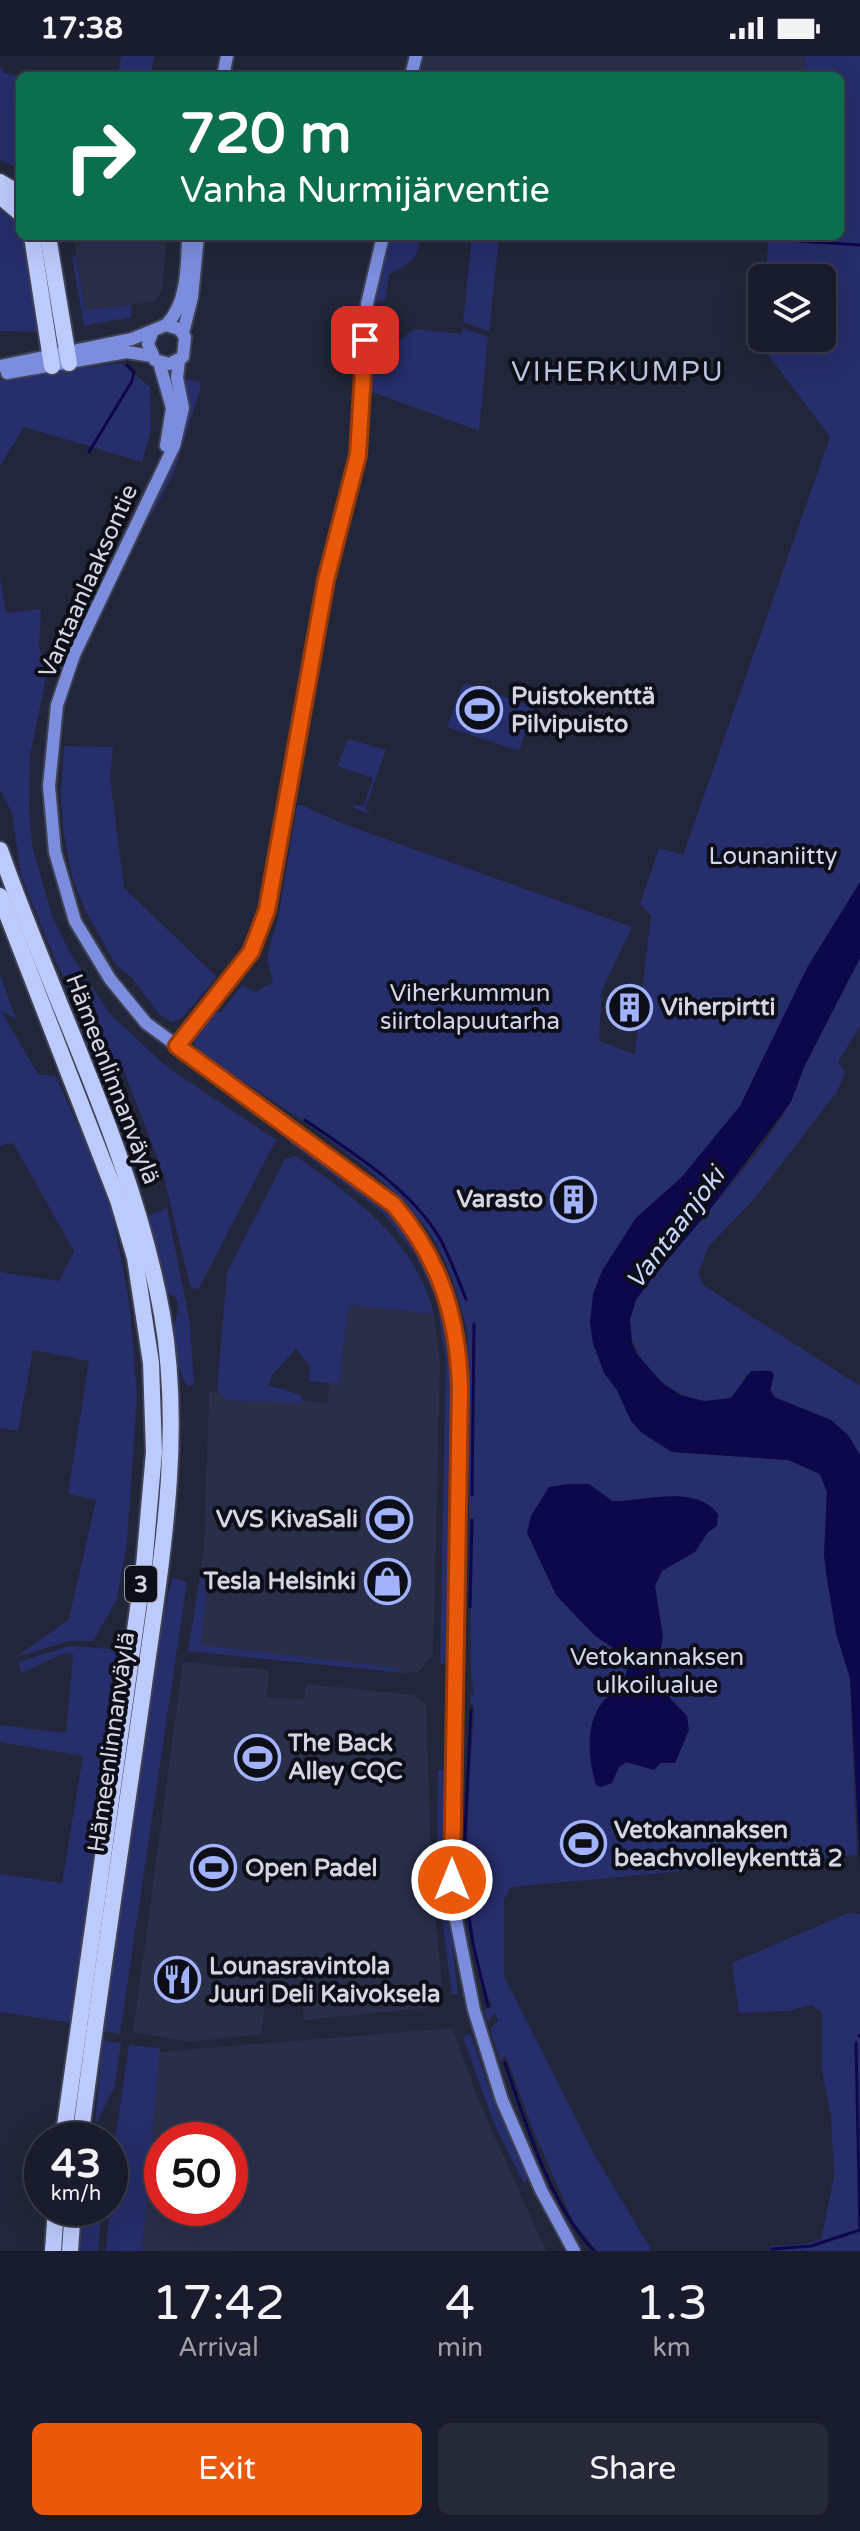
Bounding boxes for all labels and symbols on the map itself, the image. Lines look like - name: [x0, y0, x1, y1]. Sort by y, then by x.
- pin: [331, 306, 399, 374]
- district label: VIHERKUMPU: [511, 355, 725, 389]
- street label: Vantaanlaaksontie: [33, 480, 144, 683]
- place label: Puistokenttä Pilvipuisto: [511, 682, 655, 739]
- sports icon: Puistokenttä Pilvipuisto: [456, 686, 504, 734]
- park label: Lounaniitty: [709, 842, 838, 871]
- street label: Hämeenlinnanväylä: [59, 970, 166, 1188]
- park label: Viherkummun siirtolapuutarha: [380, 979, 560, 1036]
- building icon: Viherpirtti: [606, 983, 654, 1031]
- place label: Viherpirtti: [661, 993, 775, 1022]
- water label: Vantaanjoki: [619, 1158, 733, 1295]
- building icon: Varasto: [550, 1175, 598, 1223]
- place label: Varasto: [456, 1185, 543, 1214]
- sports icon: VVS KivaSali: [365, 1495, 413, 1543]
- place label: VVS KivaSali: [216, 1505, 358, 1534]
- shop icon: Tesla Helsinki: [363, 1557, 411, 1605]
- road number: 3: [125, 1566, 157, 1602]
- place label: Tesla Helsinki: [203, 1567, 356, 1596]
- street label: Hämeenlinnanväylä: [82, 1630, 141, 1854]
- park label: Vetokannaksen ulkoilualue: [570, 1643, 744, 1700]
- place label: The Back Alley CQC: [287, 1729, 403, 1786]
- sports icon: The Back Alley CQC: [233, 1733, 281, 1781]
- place label: Vetokannaksen beachvolleykenttä 2: [614, 1816, 843, 1873]
- sports icon: Vetokannaksen beachvolleykenttä 2: [559, 1820, 607, 1868]
- position arrow: [410, 1838, 494, 1922]
- sports icon: Open Padel: [190, 1844, 238, 1892]
- place label: Open Padel: [245, 1854, 378, 1883]
- place label: Lounasravintola Juuri Deli Kaivoksela: [208, 1952, 440, 2009]
- restaurant icon: Lounasravintola Juuri Deli Kaivoksela: [154, 1956, 202, 2004]
- speed limit sign: 50: [144, 2122, 248, 2226]

